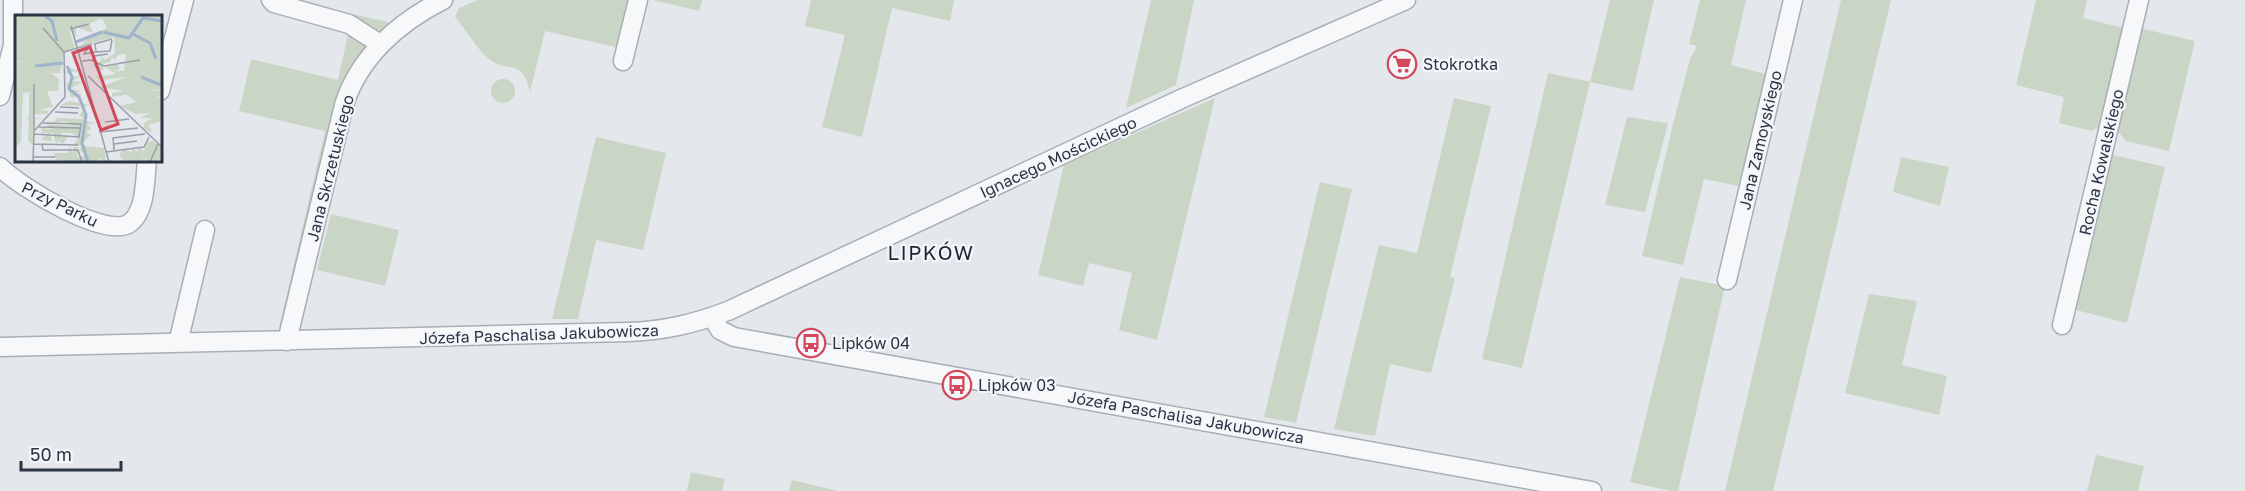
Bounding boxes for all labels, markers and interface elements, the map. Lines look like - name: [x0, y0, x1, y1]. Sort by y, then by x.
- inset map: [15, 15, 162, 162]
- supermarket icon: Stokrotka: [1386, 48, 1418, 80]
- place label: Stokrotka: [1423, 54, 1498, 74]
- street label: Jana Zamoyskiego: [1734, 68, 1786, 212]
- street label: Rocha Kowalskiego: [2074, 87, 2128, 237]
- street label: Jana Skrzetuskiego: [302, 93, 358, 243]
- street label: Ignacego Mościckiego: [976, 112, 1140, 202]
- street label: Przy Parku: [19, 177, 101, 231]
- district label: LIPKÓW: [888, 240, 974, 264]
- street label: Józefa Paschalisa Jakubowicza: [419, 320, 659, 348]
- bus stop icon: Lipków 04: [795, 327, 827, 359]
- place label: Lipków 04: [832, 333, 910, 353]
- bus stop icon: Lipków 03: [941, 369, 973, 401]
- place label: Lipków 03: [978, 375, 1056, 395]
- street label: Józefa Paschalisa Jakubowicza: [1066, 386, 1306, 448]
- scale bar: [21, 434, 122, 472]
- text: 50 m: [30, 443, 72, 465]

